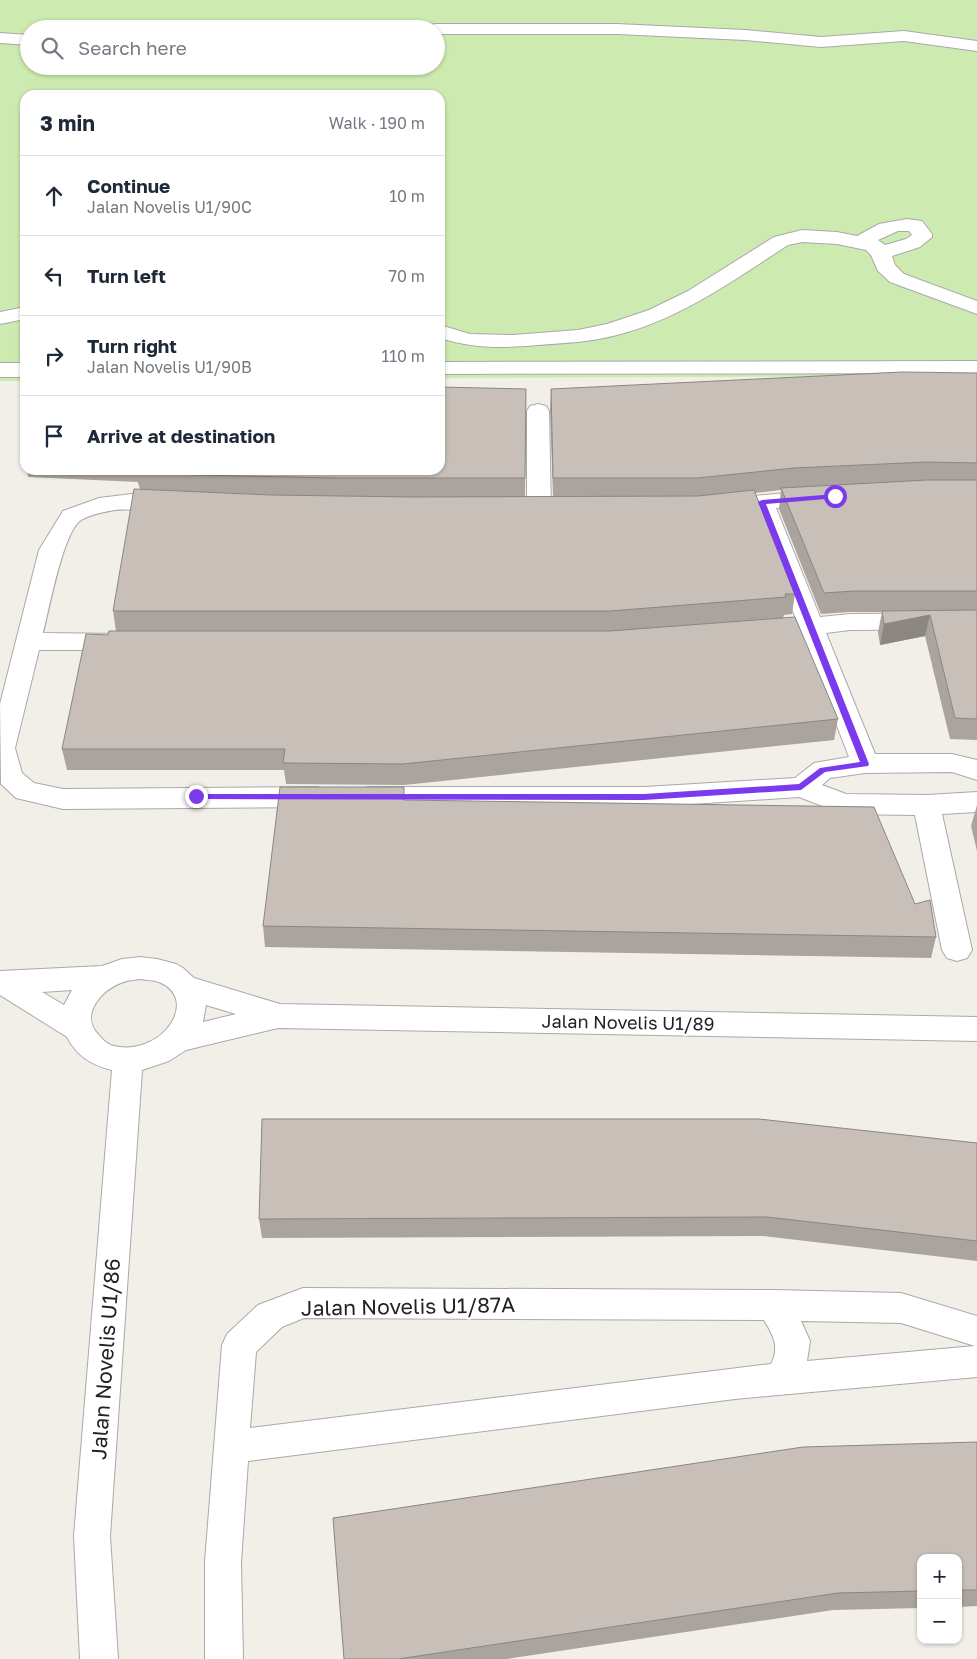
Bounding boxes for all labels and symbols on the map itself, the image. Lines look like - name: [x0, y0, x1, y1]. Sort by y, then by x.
- route start: [824, 485, 847, 508]
- route end: [185, 785, 208, 808]
- street label: Jalan Novelis U1/89: [541, 1009, 715, 1035]
- street label: Jalan Novelis U1/86: [85, 1257, 125, 1461]
- street label: Jalan Novelis U1/87A: [301, 1291, 515, 1321]

